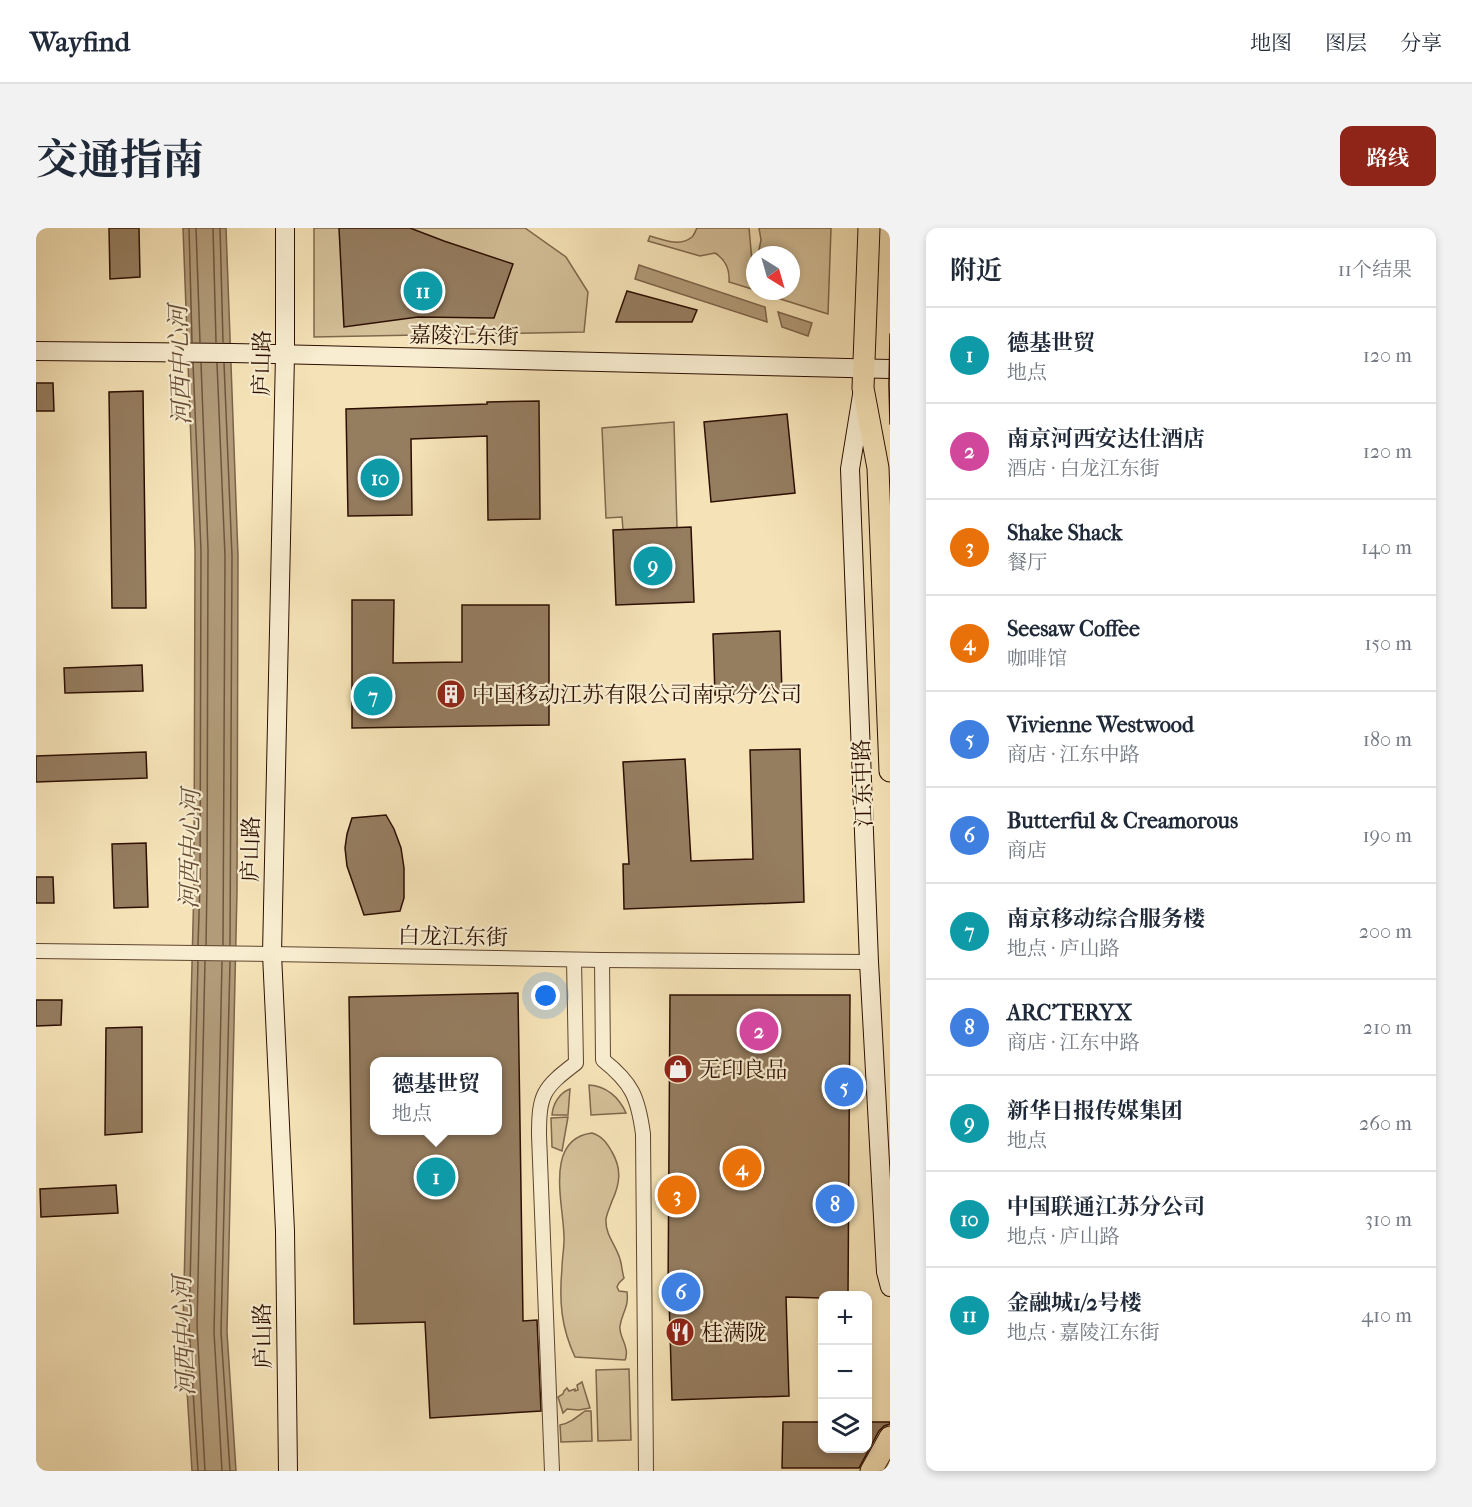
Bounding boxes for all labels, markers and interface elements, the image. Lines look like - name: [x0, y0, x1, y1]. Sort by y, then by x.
- text: Wayfind: [30, 25, 130, 58]
- text: 地图: [1250, 31, 1292, 55]
- text: 图层: [1325, 31, 1367, 55]
- text: 分享: [1400, 31, 1442, 55]
- button: 路线: [1340, 126, 1436, 186]
- text: 交通指南: [36, 136, 204, 185]
- north arrow: [746, 246, 800, 300]
- text: 附近: [950, 255, 1002, 286]
- text: 11个结果: [1338, 258, 1412, 281]
- pin: 11: [404, 268, 442, 314]
- water label: 河西中心河: [164, 301, 196, 425]
- street label: 嘉陵江东街: [409, 322, 519, 350]
- street label: 庐山路: [248, 330, 276, 396]
- text: 德基世贸: [1007, 330, 1095, 356]
- text: 1: [966, 344, 973, 367]
- text: 120 m: [1363, 344, 1412, 367]
- text: 地点: [1007, 361, 1047, 384]
- text: 南京河西安达仕酒店: [1007, 426, 1205, 452]
- text: 2: [964, 440, 975, 463]
- text: 120 m: [1363, 440, 1412, 463]
- pin: 10: [360, 456, 400, 500]
- text: 酒店 · 白龙江东街: [1007, 457, 1160, 480]
- text: Shake Shack: [1007, 520, 1122, 546]
- text: 3: [965, 536, 974, 559]
- text: 140 m: [1361, 536, 1412, 559]
- pin: 9: [634, 544, 672, 588]
- text: 餐厅: [1007, 551, 1047, 574]
- text: Seesaw Coffee: [1007, 616, 1140, 642]
- text: 4: [964, 632, 975, 655]
- text: 150 m: [1364, 632, 1412, 655]
- text: 咖啡馆: [1007, 647, 1067, 670]
- pin: 7: [354, 674, 392, 718]
- building icon: 中国移动江苏有限公司南京分公司: [435, 678, 467, 710]
- place label: 中国移动江苏有限公司南京分公司: [472, 682, 802, 708]
- text: Vivienne Westwood: [1007, 712, 1194, 738]
- text: 5: [965, 728, 974, 751]
- text: 180 m: [1363, 728, 1412, 751]
- street label: 江东中路: [848, 739, 878, 827]
- text: 商店 · 江东中路: [1007, 743, 1140, 766]
- water label: 河西中心河: [175, 785, 205, 909]
- text: Butterful & Creamorous: [1007, 808, 1238, 834]
- street label: 庐山路: [237, 816, 265, 882]
- text: 6: [964, 824, 975, 847]
- text: 190 m: [1362, 824, 1412, 847]
- text: 商店: [1007, 839, 1047, 862]
- text: 南京移动综合服务楼: [1007, 906, 1205, 932]
- text: 7: [965, 920, 974, 943]
- text: 200 m: [1359, 920, 1412, 943]
- street label: 白龙江东街: [398, 923, 508, 951]
- text: 地点 · 庐山路: [1007, 937, 1120, 960]
- your location: [531, 981, 560, 1010]
- text: ARC'TERYX: [1007, 1000, 1132, 1026]
- pin: 2: [740, 1008, 778, 1054]
- text: 8: [964, 1016, 975, 1039]
- text: 210 m: [1363, 1016, 1412, 1039]
- text: 商店 · 江东中路: [1007, 1031, 1140, 1054]
- shop icon: 无印良品: [662, 1053, 694, 1085]
- popup: [370, 1057, 502, 1135]
- place label: 无印良品: [699, 1057, 787, 1083]
- pin: 5: [824, 1064, 864, 1110]
- text: 德基世贸: [392, 1071, 480, 1097]
- text: 新华日报传媒集团: [1007, 1098, 1183, 1124]
- text: 地点: [392, 1102, 432, 1125]
- text: 9: [964, 1112, 975, 1135]
- text: 260 m: [1359, 1112, 1412, 1135]
- text: 地点: [1007, 1129, 1047, 1152]
- pin: 4: [722, 1146, 762, 1190]
- pin: 1: [416, 1154, 456, 1200]
- pin: 3: [658, 1172, 696, 1218]
- pin: 8: [816, 1182, 854, 1226]
- text: 中国联通江苏分公司: [1007, 1194, 1205, 1220]
- text: 10: [960, 1208, 979, 1231]
- text: 310 m: [1365, 1208, 1412, 1231]
- text: 地点 · 庐山路: [1007, 1225, 1120, 1248]
- pin: 6: [662, 1270, 700, 1314]
- water label: 河西中心河: [168, 1272, 200, 1396]
- text: 金融城1/2号楼: [1007, 1290, 1142, 1316]
- map controls: [818, 1291, 872, 1453]
- button: +: [818, 1291, 872, 1345]
- street label: 庐山路: [249, 1303, 277, 1369]
- text: 11: [962, 1304, 977, 1327]
- text: 410 m: [1361, 1304, 1412, 1327]
- restaurant icon: 桂满陇: [664, 1316, 696, 1348]
- place label: 桂满陇: [701, 1320, 767, 1346]
- text: 地点 · 嘉陵江东街: [1007, 1321, 1160, 1344]
- button: −: [818, 1345, 872, 1399]
- button: layers: [818, 1399, 872, 1453]

